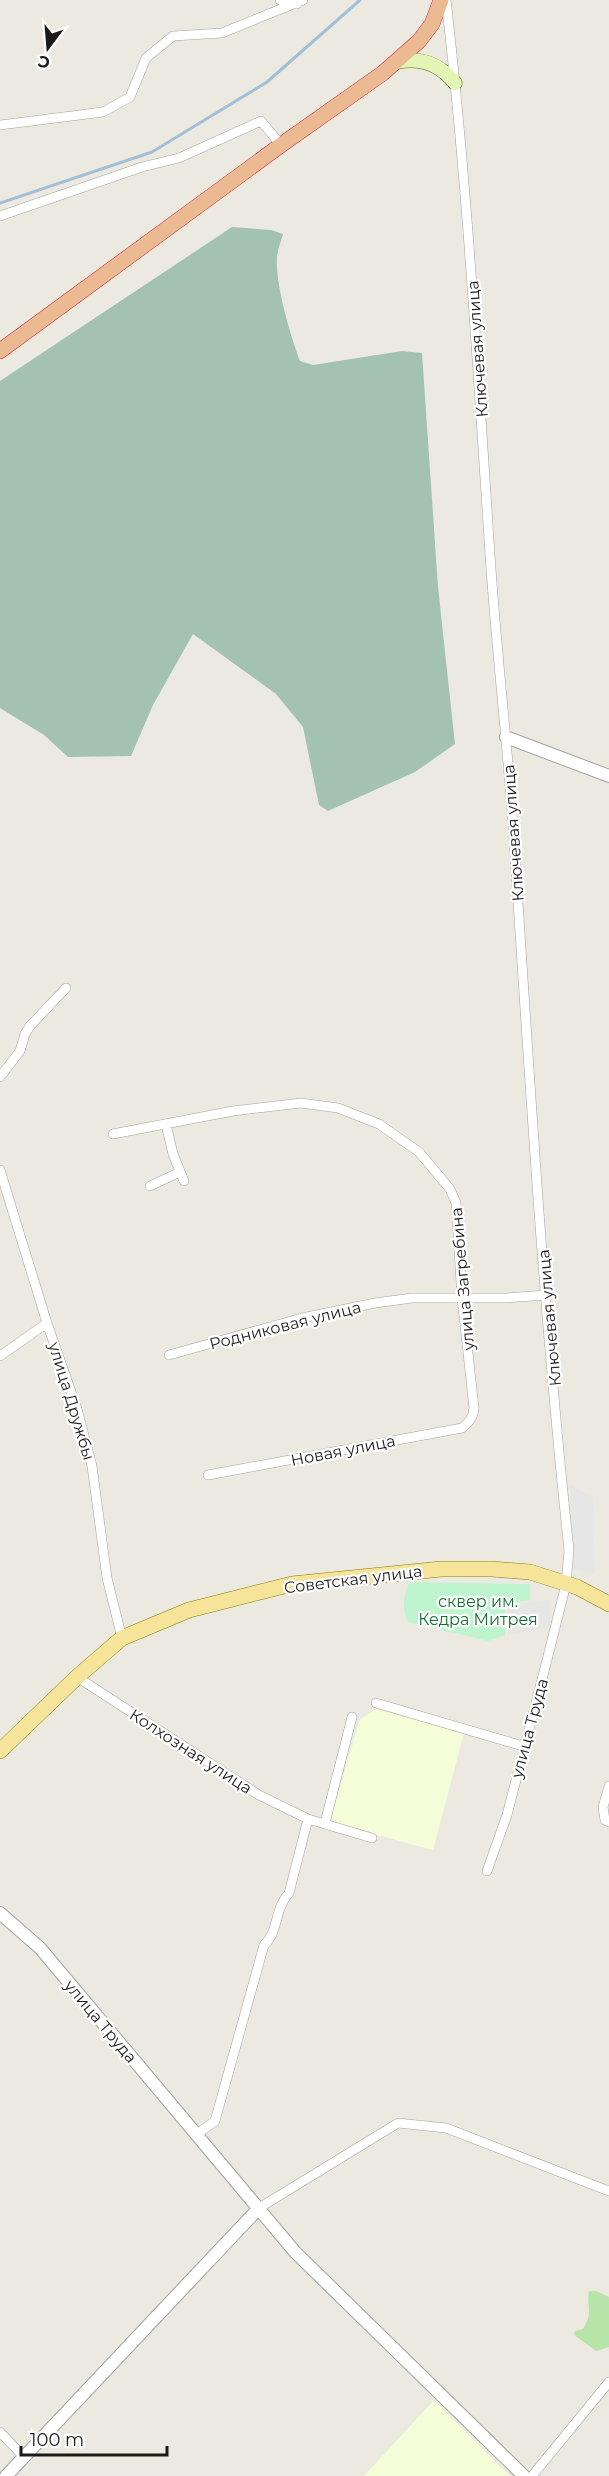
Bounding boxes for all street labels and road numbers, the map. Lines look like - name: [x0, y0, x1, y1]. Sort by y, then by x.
- street label: Ключевая улица: [463, 280, 492, 418]
- street label: Ключевая улица: [499, 764, 528, 902]
- street label: улица Загребина: [447, 1207, 478, 1352]
- street label: Ключевая улица: [534, 1249, 565, 1387]
- street label: Родниковая улица: [207, 1297, 363, 1354]
- street label: улица Дружбы: [44, 1339, 99, 1462]
- street label: Новая улица: [289, 1431, 397, 1470]
- street label: Советская улица: [283, 1562, 423, 1597]
- street label: улица Труда: [507, 1676, 552, 1781]
- street label: Колхозная улица: [126, 1705, 255, 1798]
- street label: улица Труда: [60, 1975, 141, 2067]

